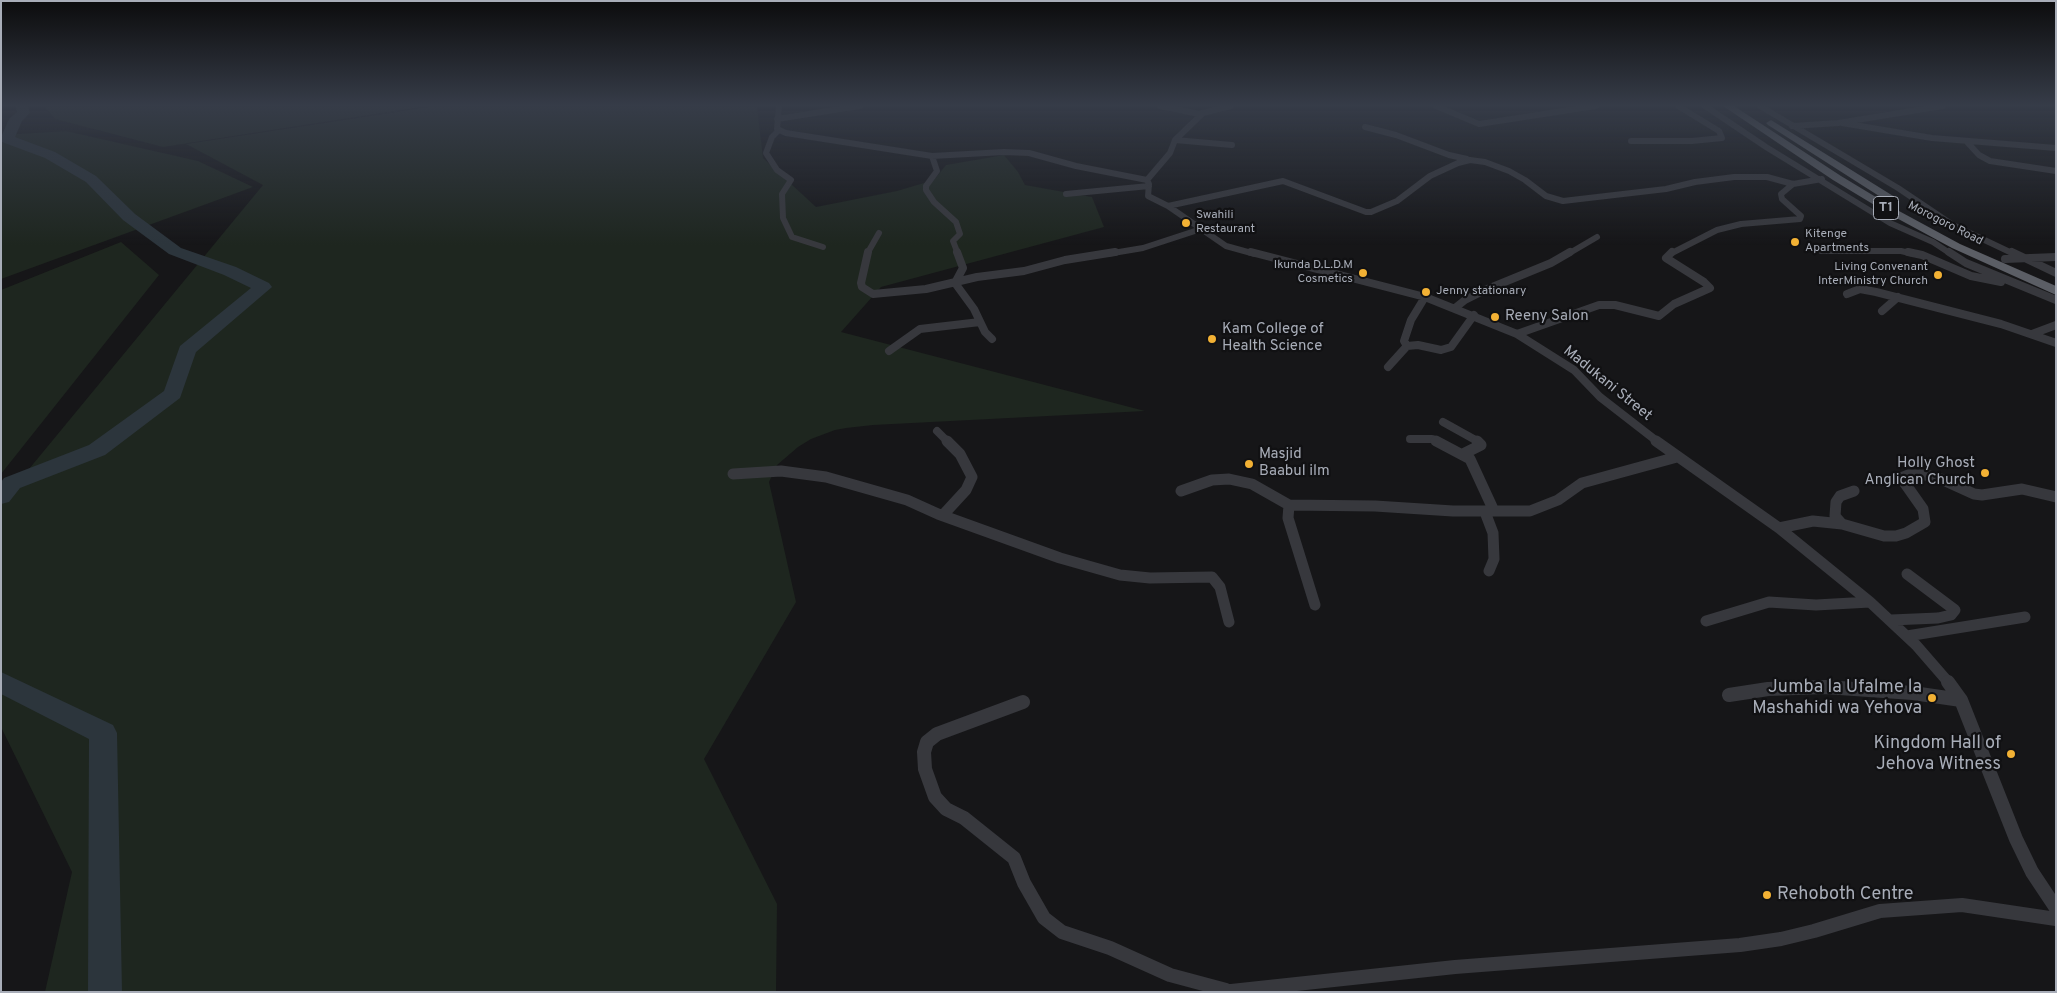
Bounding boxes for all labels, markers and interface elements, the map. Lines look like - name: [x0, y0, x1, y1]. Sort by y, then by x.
- road number: T1: [1874, 197, 1898, 220]
- street label: Morogoro Road: [1905, 199, 1985, 249]
- place label: Swahili Restaurant: [1196, 209, 1255, 237]
- marker: Swahili Restaurant: [1180, 217, 1192, 229]
- place label: Kitenge Apartments: [1805, 228, 1869, 256]
- marker: Kitenge Apartments: [1789, 236, 1801, 248]
- place label: Ikunda D.L.D.M Cosmetics: [1274, 259, 1353, 287]
- place label: Living Convenant InterMinistry Church: [1818, 261, 1928, 289]
- marker: Ikunda D.L.D.M Cosmetics: [1357, 267, 1369, 279]
- marker: Living Convenant InterMinistry Church: [1932, 269, 1944, 281]
- place label: Jenny stationary: [1436, 285, 1526, 299]
- marker: Jenny stationary: [1420, 286, 1432, 298]
- place label: Reeny Salon: [1505, 308, 1589, 326]
- marker: Reeny Salon: [1489, 311, 1501, 323]
- place label: Kam College of Health Science: [1222, 321, 1324, 356]
- marker: Kam College of Health Science: [1206, 333, 1218, 345]
- street label: Madukani Street: [1559, 343, 1655, 425]
- place label: Masjid Baabul ilm: [1259, 446, 1330, 481]
- place label: Holly Ghost Anglican Church: [1864, 455, 1975, 490]
- marker: Masjid Baabul ilm: [1243, 458, 1255, 470]
- marker: Holly Ghost Anglican Church: [1979, 467, 1991, 479]
- place label: Jumba la Ufalme la Mashahidi wa Yehova: [1752, 677, 1922, 720]
- marker: Jumba la Ufalme la Mashahidi wa Yehova: [1926, 692, 1938, 704]
- place label: Kingdom Hall of Jehova Witness: [1873, 733, 2001, 776]
- marker: Kingdom Hall of Jehova Witness: [2005, 748, 2017, 760]
- place label: Rehoboth Centre: [1777, 884, 1914, 906]
- marker: Rehoboth Centre: [1761, 889, 1773, 901]

